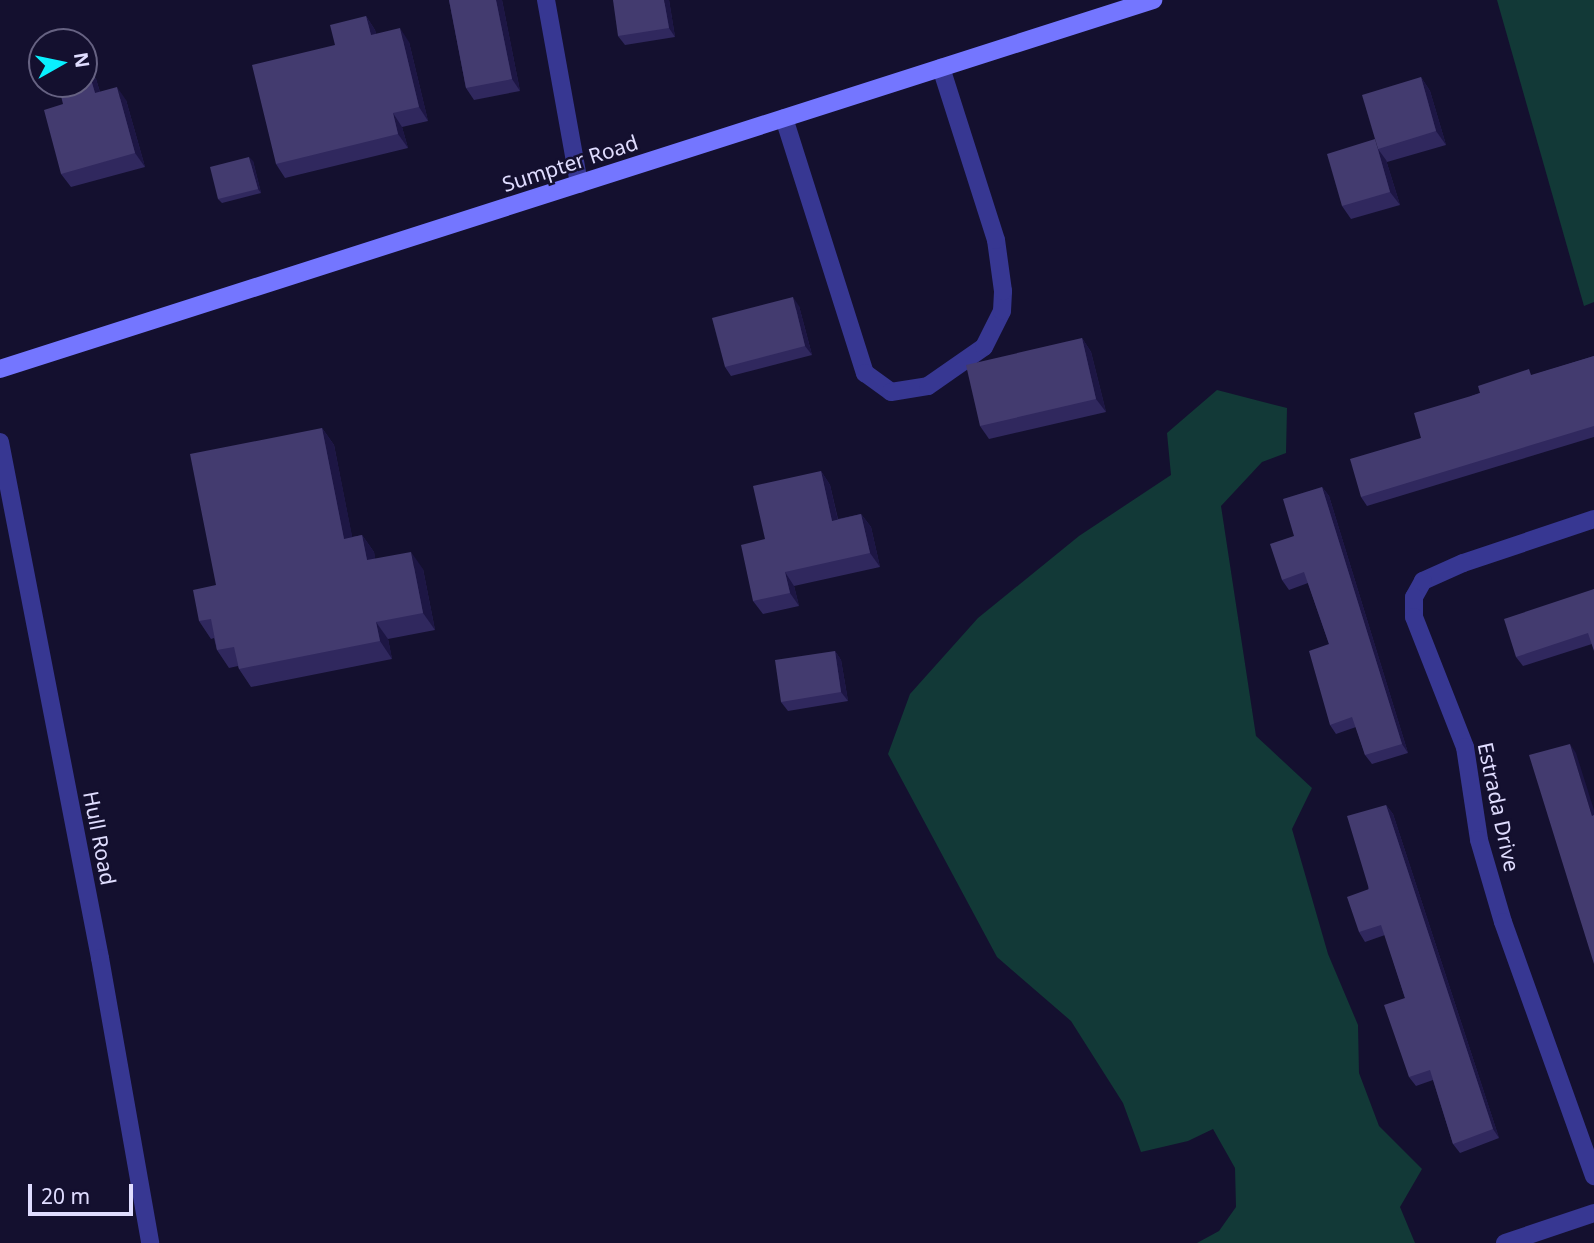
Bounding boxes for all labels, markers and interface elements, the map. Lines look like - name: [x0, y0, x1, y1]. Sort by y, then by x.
- north arrow: [28, 28, 98, 98]
- text: N: [68, 50, 96, 70]
- street label: Sumpter Road: [499, 129, 641, 197]
- street label: Estrada Drive: [1473, 740, 1525, 874]
- street label: Hull Road: [79, 789, 121, 887]
- scale bar: [32, 1170, 136, 1214]
- text: 20 m: [41, 1182, 90, 1210]

